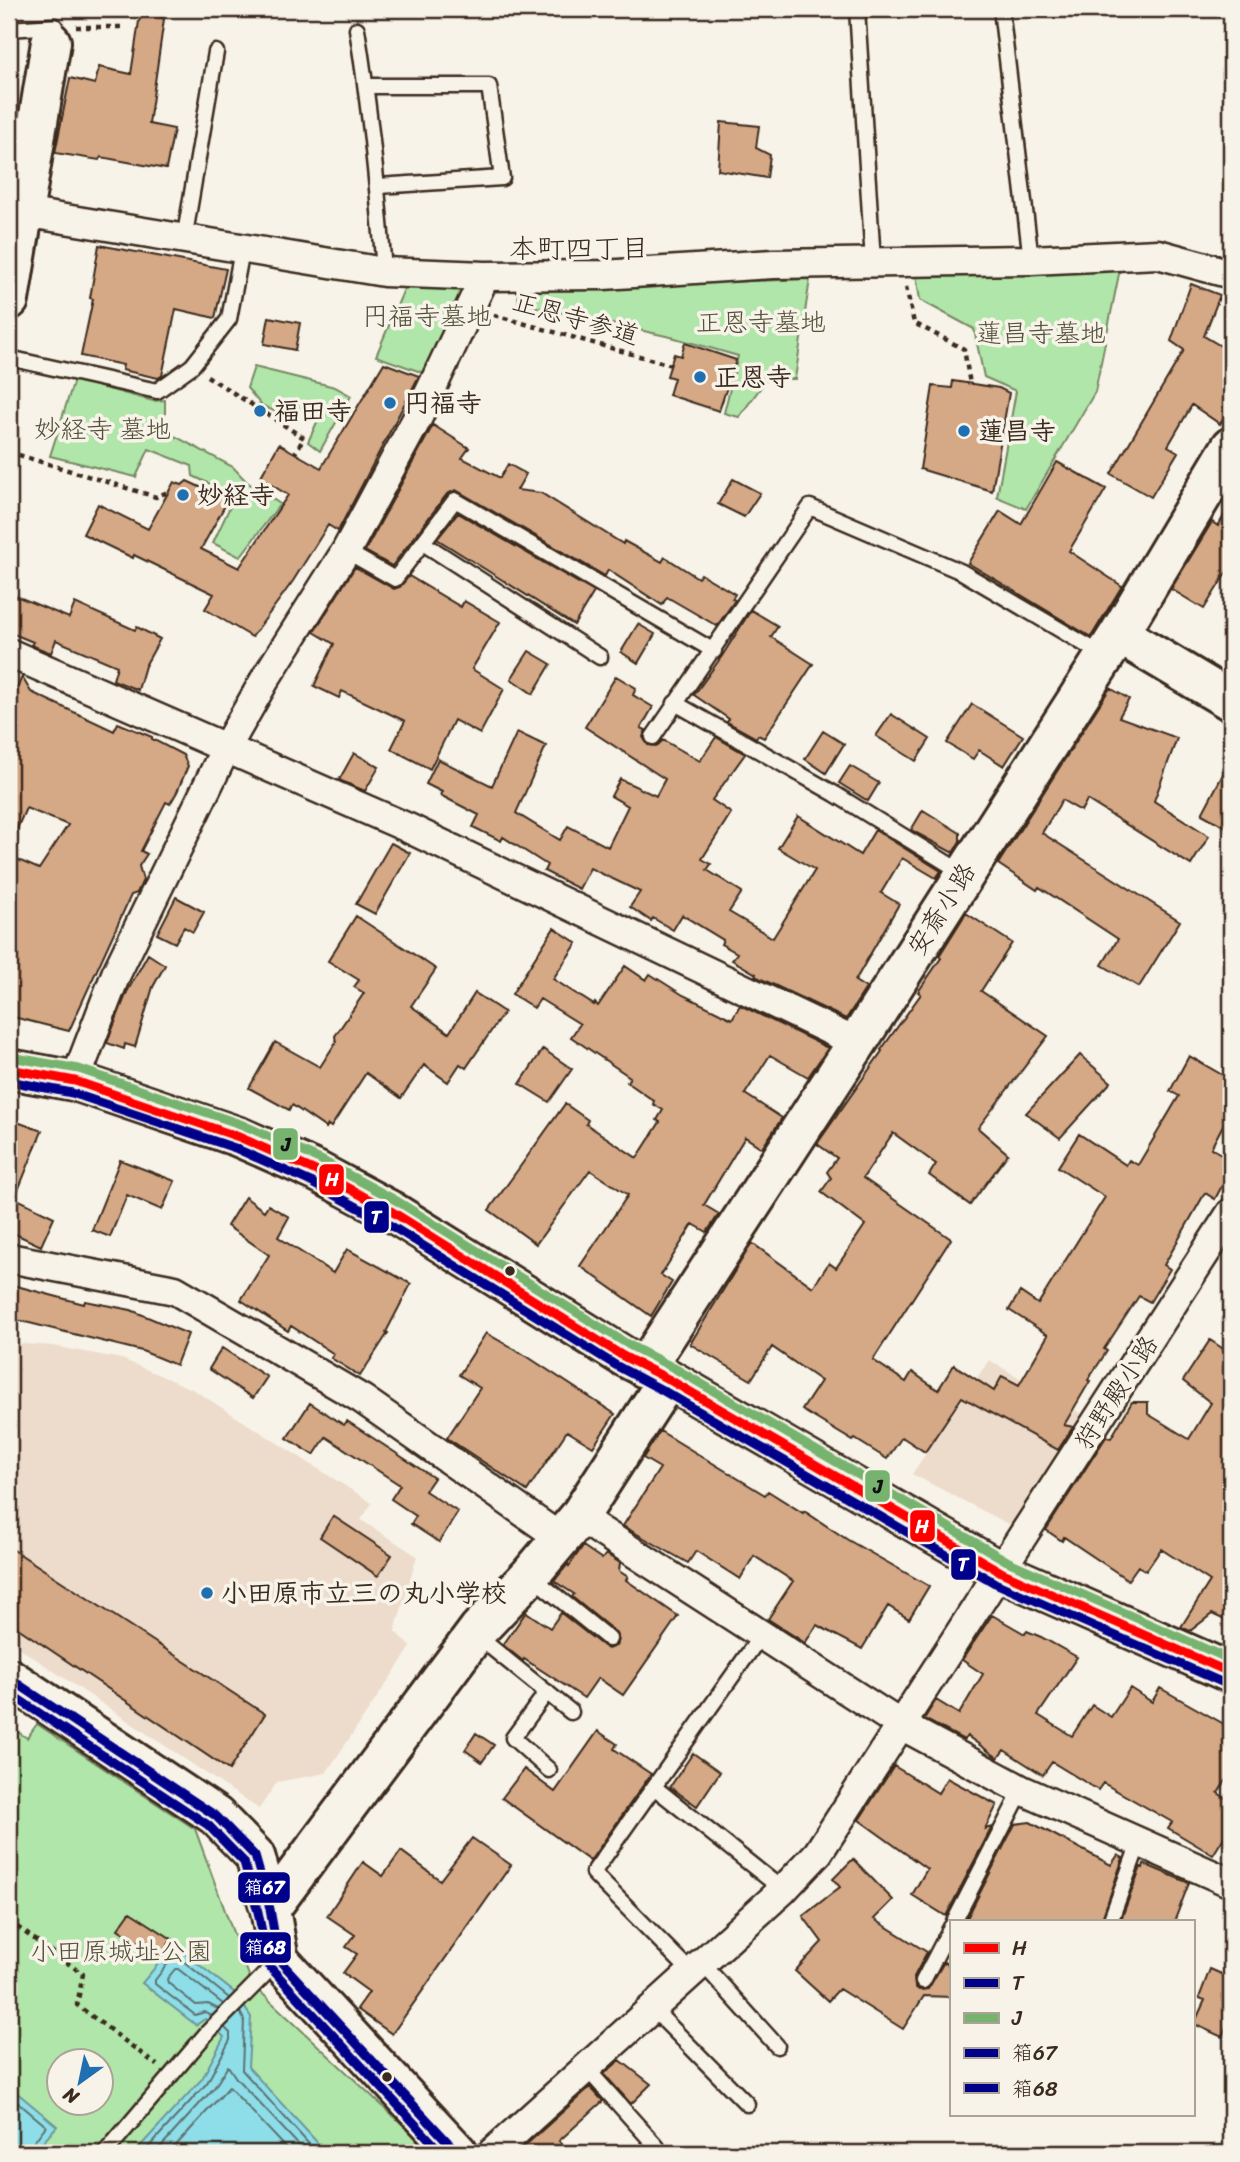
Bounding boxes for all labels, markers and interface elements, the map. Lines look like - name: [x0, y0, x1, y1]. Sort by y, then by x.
- district label: 本町四丁目: [509, 224, 649, 273]
- street label: 正恩寺参道: [507, 278, 645, 358]
- park label: 円福寺墓地: [362, 293, 492, 339]
- park label: 正恩寺墓地: [696, 299, 826, 345]
- park label: 蓮昌寺墓地: [976, 310, 1106, 356]
- place label: 正恩寺: [714, 354, 792, 400]
- marker: 正恩寺: [692, 369, 708, 385]
- place label: 円福寺: [404, 380, 482, 426]
- place label: 福田寺: [274, 388, 352, 434]
- marker: 円福寺: [382, 395, 398, 411]
- marker: 福田寺: [252, 403, 268, 419]
- park label: 妙経寺 墓地: [35, 406, 171, 452]
- place label: 蓮昌寺: [978, 408, 1056, 454]
- marker: 蓮昌寺: [956, 423, 972, 439]
- place label: 妙経寺: [197, 472, 275, 518]
- marker: 妙経寺: [175, 487, 191, 503]
- street label: 安斎小路: [894, 853, 988, 965]
- line badge: J: [272, 1127, 299, 1161]
- text: J: [281, 1128, 292, 1161]
- line badge: H: [318, 1163, 345, 1196]
- text: H: [324, 1163, 339, 1196]
- line badge: T: [363, 1200, 390, 1234]
- text: T: [371, 1201, 383, 1234]
- unlabelled marker: [503, 1264, 517, 1278]
- street label: 狩野殿小路: [1061, 1325, 1171, 1459]
- line badge: J: [864, 1469, 891, 1503]
- text: J: [873, 1470, 884, 1503]
- line badge: H: [909, 1509, 936, 1543]
- text: H: [914, 1510, 929, 1543]
- line badge: T: [950, 1548, 977, 1581]
- text: T: [958, 1548, 970, 1581]
- place label: 小田原市立三の丸小学校: [221, 1570, 507, 1616]
- marker: 小田原市立三の丸小学校: [199, 1585, 215, 1601]
- line badge: 箱67: [237, 1871, 291, 1904]
- text: 箱67: [244, 1871, 286, 1904]
- legend: [950, 1920, 1194, 2116]
- park label: 小田原城址公園: [30, 1928, 212, 1974]
- text: H: [1012, 1929, 1027, 1967]
- line badge: 箱68: [239, 1931, 292, 1964]
- text: 箱68: [244, 1931, 286, 1964]
- text: T: [1012, 1964, 1025, 2002]
- text: J: [1011, 1999, 1023, 2037]
- text: 箱67: [1012, 2034, 1059, 2072]
- north arrow: [46, 2046, 116, 2116]
- unlabelled marker: [380, 2070, 394, 2084]
- text: 箱68: [1012, 2070, 1058, 2108]
- text: N: [56, 2078, 86, 2114]

